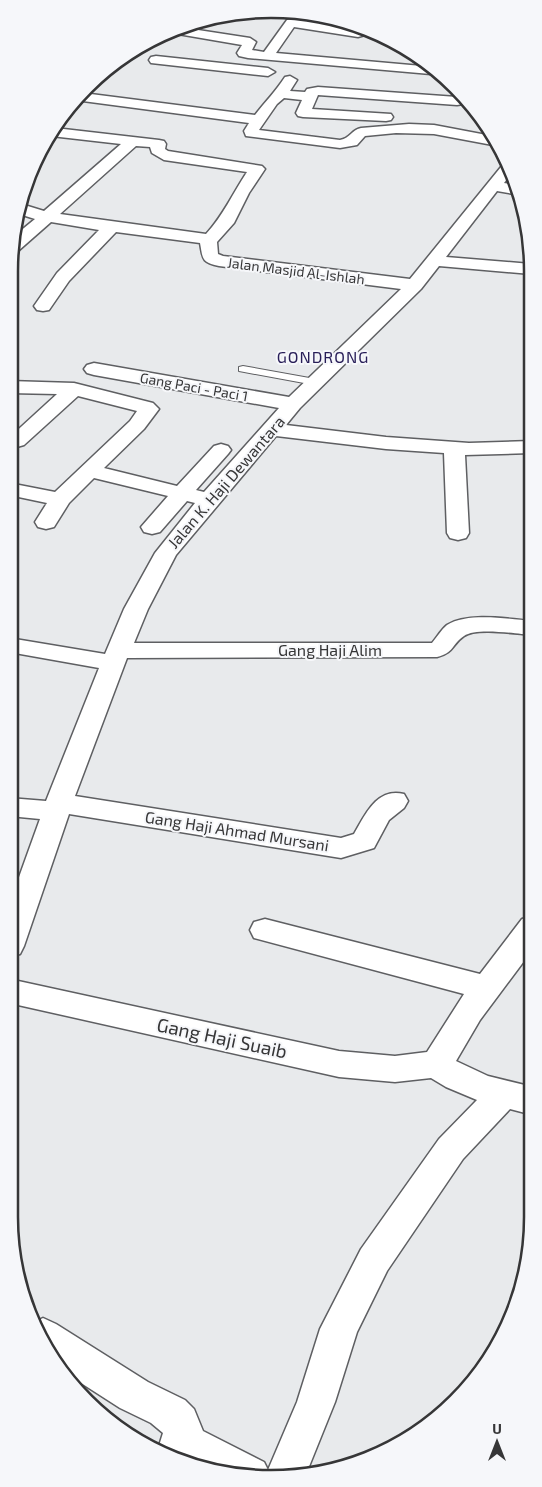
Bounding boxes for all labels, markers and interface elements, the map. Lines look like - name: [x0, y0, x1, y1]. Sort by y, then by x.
- street label: Jalan Masjid Al-Ishlah: [226, 254, 366, 287]
- district label: GONDRONG: [277, 347, 369, 366]
- street label: Gang Paci - Paci 1: [139, 369, 249, 404]
- street label: Jalan K. Haji Dewantara: [163, 412, 289, 552]
- street label: Gang Haji Alim: [278, 640, 382, 660]
- street label: Gang Haji Ahmad Mursani: [144, 807, 330, 855]
- street label: Gang Haji Suaib: [155, 1012, 289, 1063]
- north arrow: [472, 1417, 522, 1467]
- text: U: [492, 1420, 502, 1437]

